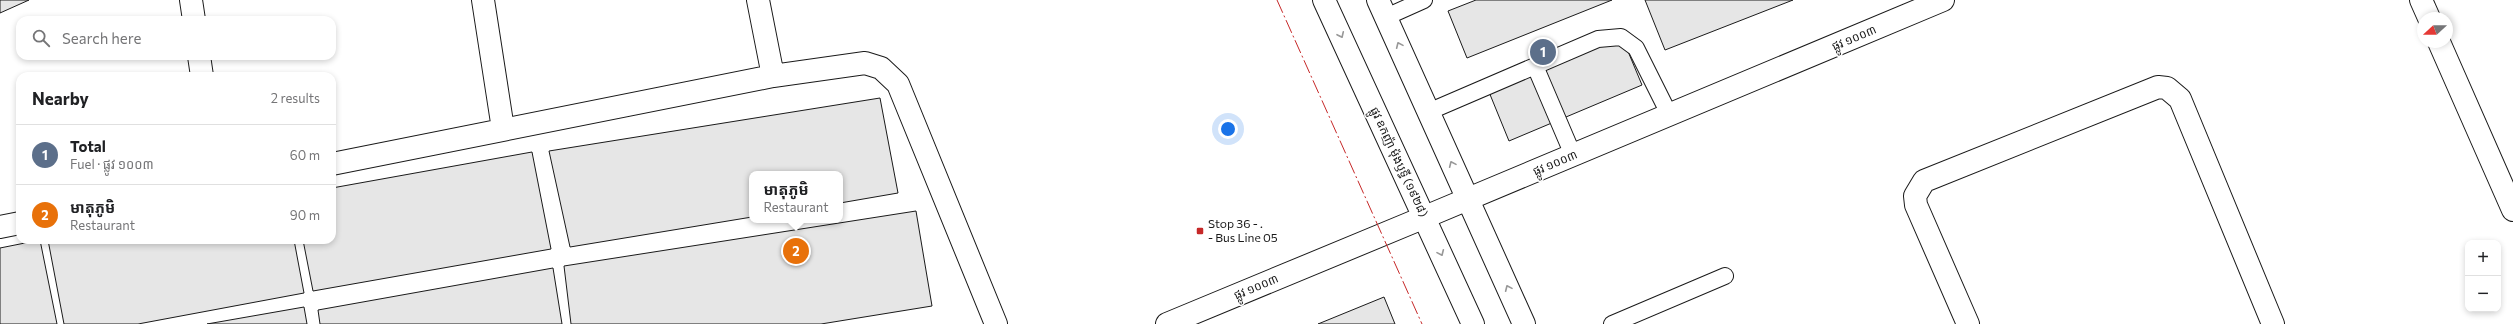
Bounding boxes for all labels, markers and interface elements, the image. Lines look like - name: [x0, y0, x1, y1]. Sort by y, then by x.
- north arrow: [2417, 12, 2453, 48]
- search box: [16, 16, 336, 60]
- street label: ផ្លូវ ១០០៣: [1829, 21, 1880, 57]
- icon: search: [30, 27, 52, 49]
- text: Search here: [62, 29, 141, 47]
- one-way arrow: [1336, 31, 1344, 39]
- pin: 1: [1530, 37, 1556, 67]
- one-way arrow: [1395, 42, 1403, 49]
- text: Nearby: [32, 88, 89, 109]
- text: 2 results: [271, 90, 320, 106]
- street label: ផ្លូវ ឧកញ៉ា ម៉ុងឫទ្ធី (១៩២៨): [1364, 104, 1432, 221]
- your location: [1218, 119, 1238, 139]
- text: Total: [70, 137, 106, 155]
- street label: ផ្លូវ ១០០៣: [1530, 146, 1581, 182]
- text: 1: [42, 147, 48, 163]
- text: 60 m: [290, 147, 320, 163]
- text: Fuel · ផ្លូវ ១០០៣: [70, 156, 154, 172]
- one-way arrow: [1449, 160, 1457, 168]
- popup: [749, 171, 843, 223]
- text: មាតុភូមិ: [763, 180, 809, 198]
- text: មាតុភូមិ: [70, 198, 115, 216]
- text: Restaurant: [763, 199, 829, 215]
- text: 2: [41, 207, 49, 223]
- text: 90 m: [290, 207, 320, 223]
- place label: Stop 36 - . - Bus Line 05: [1208, 216, 1278, 244]
- text: Restaurant: [70, 217, 135, 233]
- marker: Stop 36 - . - Bus Line 05: [1195, 226, 1205, 236]
- pin: 2: [783, 236, 809, 266]
- map controls: [2465, 240, 2501, 312]
- button: +: [2465, 240, 2501, 276]
- one-way arrow: [1436, 248, 1444, 256]
- street label: ផ្លូវ ១០០៣: [1231, 270, 1282, 306]
- button: −: [2465, 276, 2501, 312]
- one-way arrow: [1505, 285, 1513, 293]

